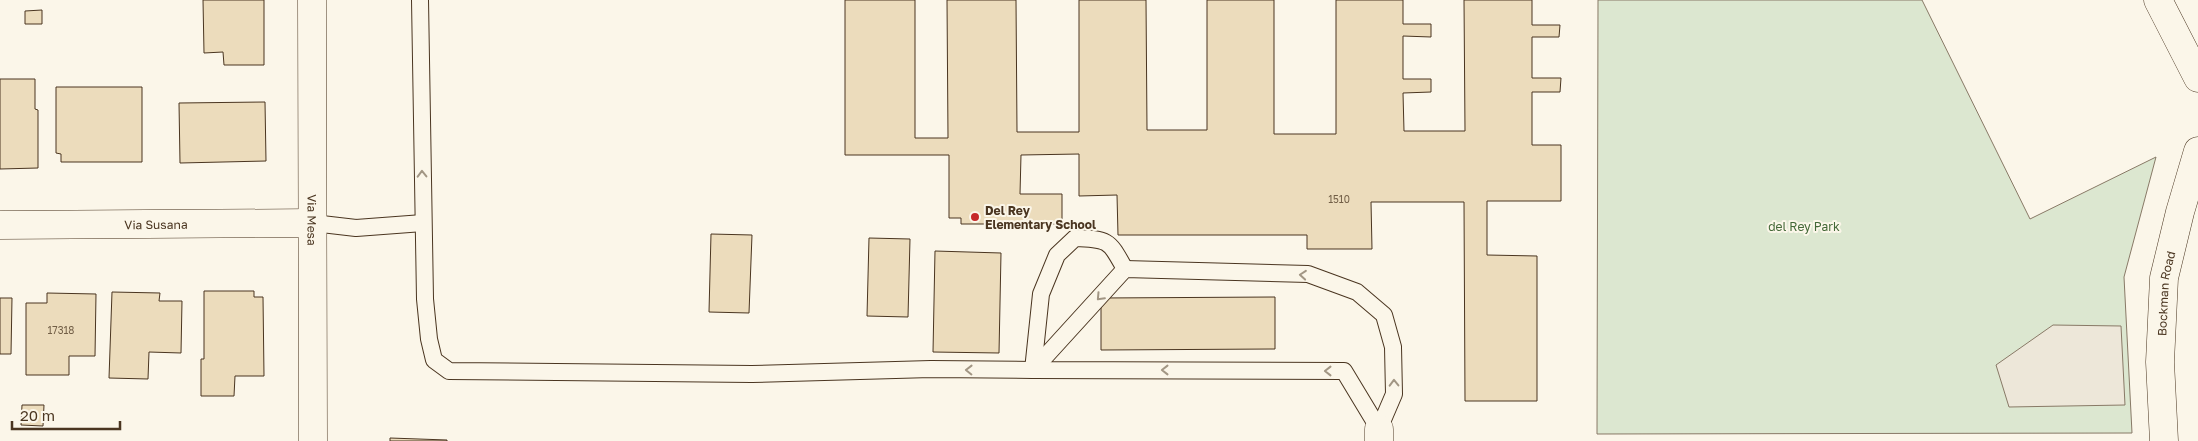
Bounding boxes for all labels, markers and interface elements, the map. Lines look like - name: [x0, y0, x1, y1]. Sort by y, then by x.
- one-way arrow: [417, 170, 427, 178]
- house number: 1510: [1328, 193, 1350, 205]
- street label: Via Mesa: [305, 194, 320, 246]
- place label: Del Rey Elementary School: [985, 203, 1096, 232]
- marker: Del Rey Elementary School: [969, 211, 981, 223]
- street label: Via Susana: [124, 216, 188, 232]
- park label: del Rey Park: [1768, 219, 1840, 234]
- street label: Bockman Road: [2154, 249, 2178, 336]
- one-way arrow: [1298, 269, 1306, 280]
- one-way arrow: [1097, 292, 1106, 301]
- house number: 17318: [48, 324, 74, 336]
- one-way arrow: [965, 364, 973, 375]
- one-way arrow: [1161, 365, 1168, 375]
- one-way arrow: [1323, 366, 1331, 376]
- one-way arrow: [1389, 379, 1399, 387]
- scale bar: [12, 398, 120, 430]
- text: 20 m: [20, 406, 55, 424]

